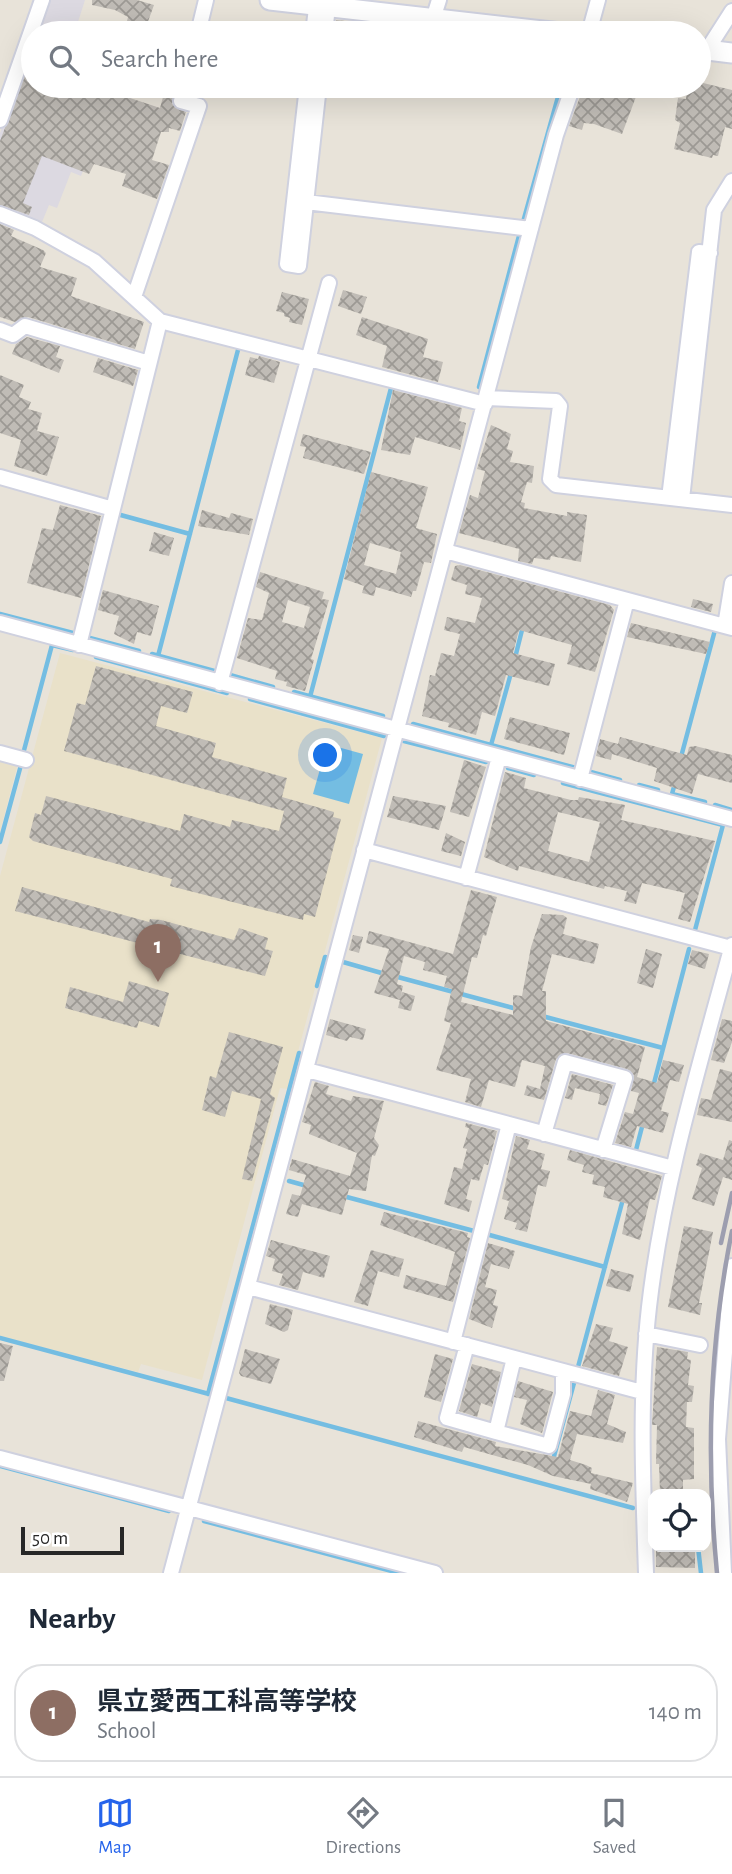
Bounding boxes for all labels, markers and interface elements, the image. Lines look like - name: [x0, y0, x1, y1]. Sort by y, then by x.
- search box: [21, 21, 711, 98]
- icon: search: [45, 41, 83, 79]
- text: Search here: [101, 46, 219, 72]
- your location: [308, 738, 342, 772]
- pin: 1: [135, 924, 181, 982]
- map controls: [648, 1489, 711, 1552]
- button: locate: [648, 1489, 711, 1552]
- scale bar: [21, 1524, 124, 1556]
- text: 50 m: [32, 1529, 68, 1548]
- text: Nearby: [28, 1604, 116, 1634]
- text: 県立愛西工科高等学校: [97, 1689, 357, 1715]
- text: 1: [49, 1701, 57, 1724]
- text: 140 m: [649, 1701, 702, 1724]
- text: School: [97, 1720, 156, 1743]
- tab: Map: [96, 1794, 134, 1859]
- tab: Directions: [325, 1794, 401, 1859]
- tab: Saved: [593, 1794, 636, 1859]

